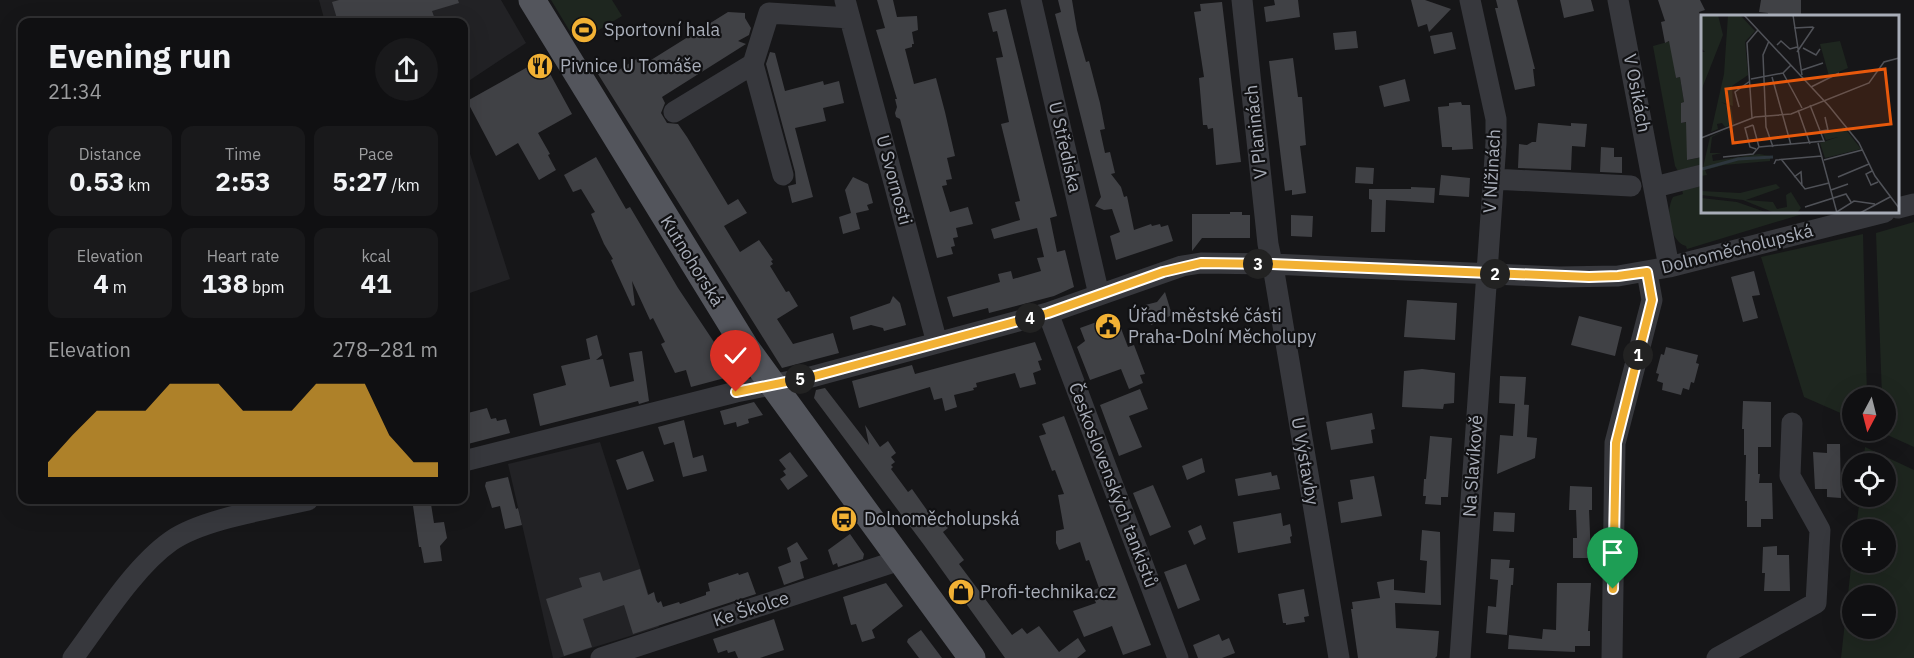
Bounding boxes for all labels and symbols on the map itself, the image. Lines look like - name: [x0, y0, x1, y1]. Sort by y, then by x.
- sports icon: Sportovní hala: [569, 15, 599, 45]
- inset map: [1701, 15, 1899, 213]
- place label: Sportovní hala: [604, 18, 720, 41]
- restaurant icon: Pivnice U Tomáše: [525, 51, 555, 81]
- street label: V Osikách: [1619, 52, 1656, 134]
- place label: Pivnice U Tomáše: [560, 54, 702, 77]
- street label: V Planinách: [1239, 84, 1272, 180]
- street label: U Střediska: [1044, 99, 1087, 195]
- street label: V Nížinách: [1478, 128, 1505, 214]
- street label: U Svornosti: [871, 132, 918, 227]
- street label: Kutnohorská: [655, 211, 730, 311]
- street label: Dolnoměcholupská: [1659, 218, 1816, 279]
- pin: 3: [1243, 249, 1273, 279]
- pin: 2: [1480, 259, 1510, 289]
- pin: 4: [1015, 303, 1045, 333]
- place label: Úřad městské části Praha-Dolní Měcholupy: [1128, 304, 1316, 348]
- public building icon: Úřad městské části Praha-Dolní Měcholupy: [1093, 311, 1123, 341]
- pin: [710, 330, 761, 392]
- pin: 1: [1623, 340, 1653, 370]
- pin: 5: [785, 364, 815, 394]
- street label: Československých tankistů: [1064, 379, 1164, 590]
- north arrow: [1842, 387, 1896, 441]
- street label: Na Slavíkově: [1457, 414, 1488, 518]
- street label: U Výstavby: [1286, 415, 1325, 507]
- bus stop icon: Dolnoměcholupská: [829, 504, 859, 534]
- place label: Dolnoměcholupská: [864, 507, 1020, 530]
- pin: [1587, 527, 1638, 589]
- shop icon: Profi-technika.cz: [946, 577, 976, 607]
- place label: Profi-technika.cz: [980, 580, 1116, 603]
- street label: Ke Školce: [710, 584, 792, 632]

